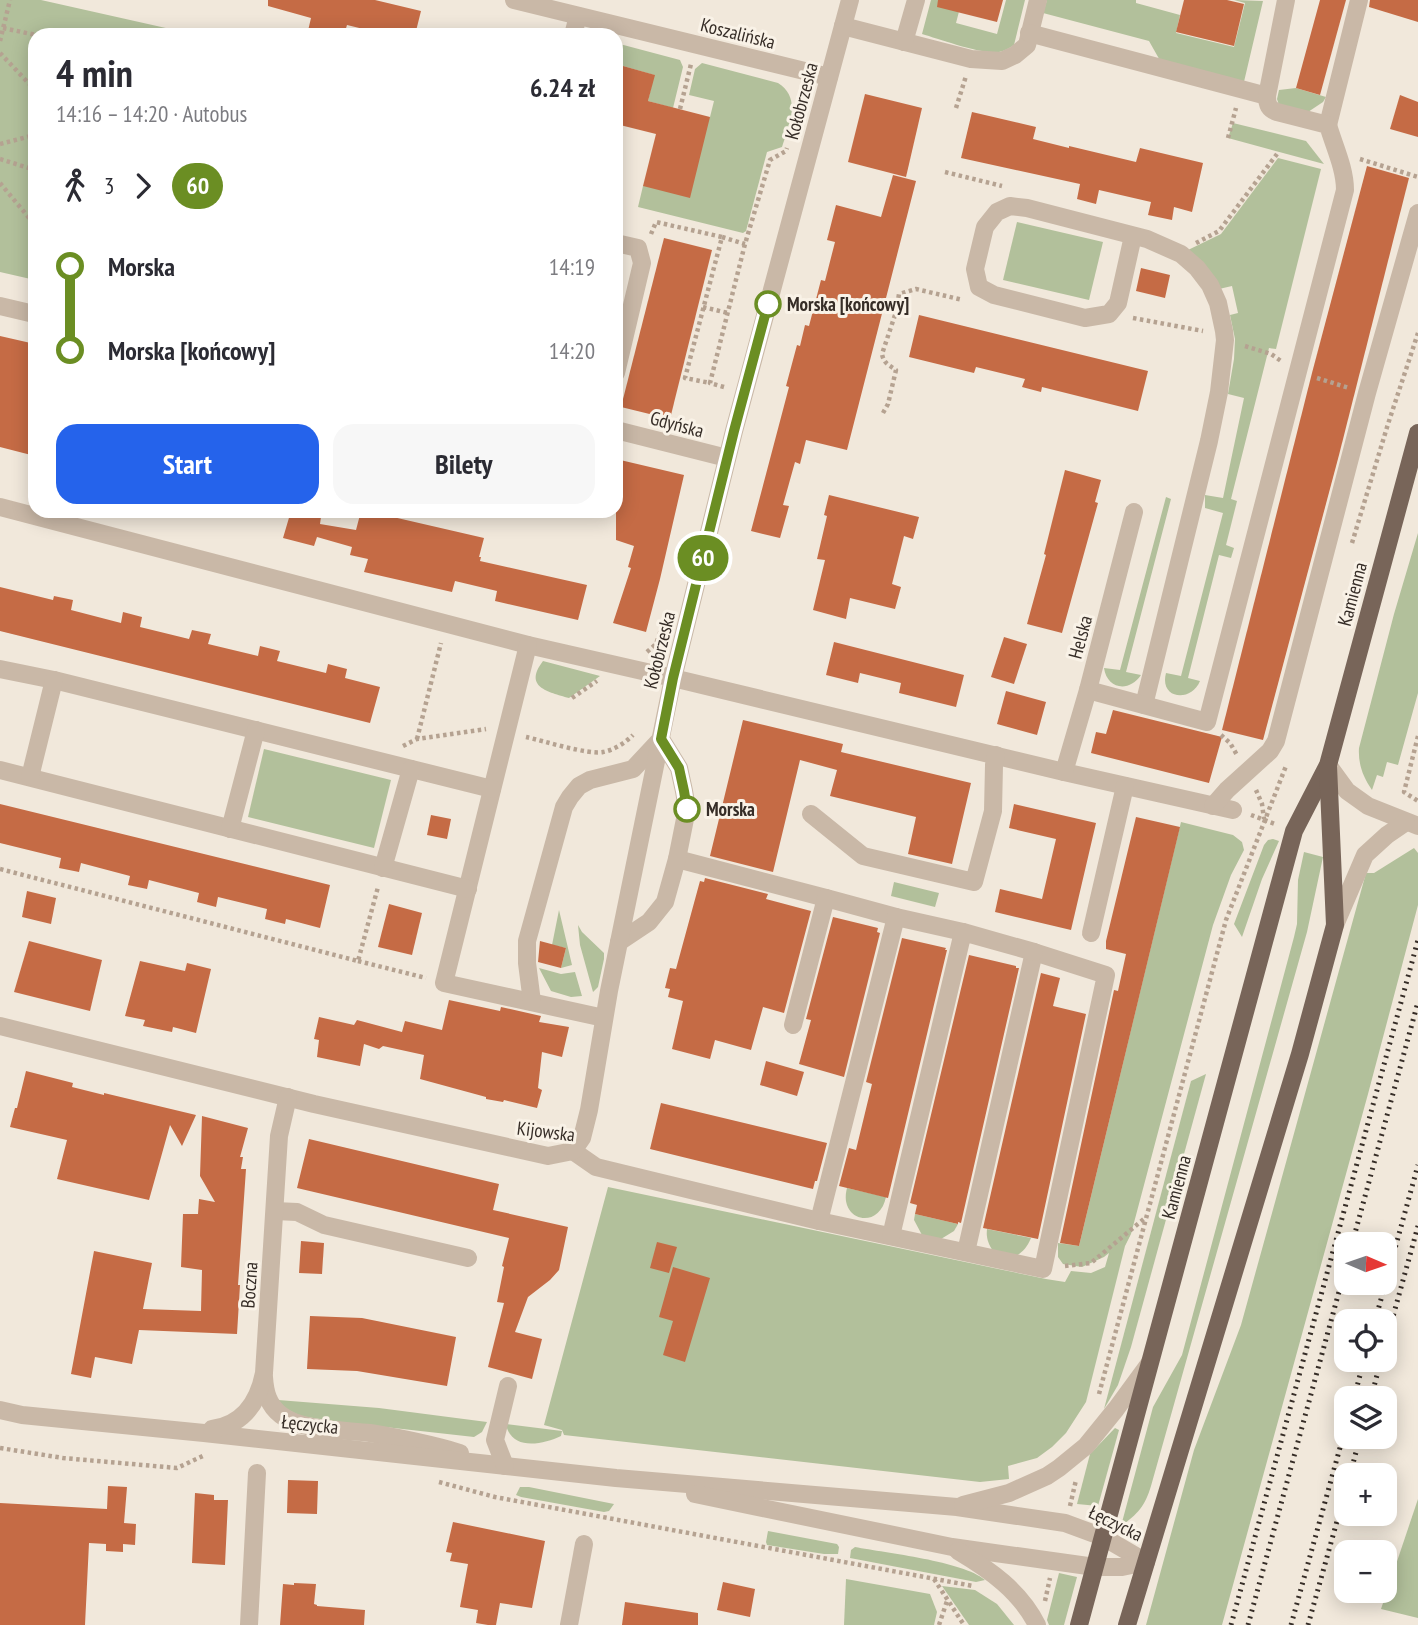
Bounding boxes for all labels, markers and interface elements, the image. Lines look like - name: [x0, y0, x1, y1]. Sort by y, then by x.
- street label: Koszalińska: [698, 12, 778, 54]
- text: 4 min: [56, 48, 133, 97]
- street label: Kołobrzeska: [779, 60, 823, 142]
- text: 6.24 zł: [530, 71, 595, 104]
- text: 14:16 – 14:20 · Autobus: [56, 99, 247, 128]
- icon: walk: [56, 167, 94, 205]
- icon: forward: [124, 167, 162, 205]
- text: 60: [186, 170, 209, 201]
- text: 3: [104, 171, 114, 200]
- text: Morska: [108, 250, 175, 283]
- text: 14:19: [549, 252, 595, 281]
- marker: Morska [końcowy]: [755, 291, 781, 317]
- place label: Morska [końcowy]: [787, 292, 909, 316]
- text: Morska [końcowy]: [108, 334, 275, 367]
- text: 14:20: [549, 336, 595, 365]
- street label: Gdyńska: [648, 405, 706, 443]
- button: Start: [56, 424, 319, 504]
- button: Bilety: [333, 424, 595, 504]
- line badge: 60: [672, 535, 734, 581]
- text: 60: [692, 542, 714, 573]
- street label: Kamienna: [1332, 559, 1372, 629]
- street label: Kołobrzeska: [638, 609, 680, 691]
- street label: Helska: [1063, 613, 1097, 661]
- marker: Morska: [674, 796, 700, 822]
- place label: Morska: [706, 797, 755, 821]
- street label: Kijowska: [516, 1116, 576, 1146]
- street label: Kamienna: [1156, 1152, 1196, 1222]
- north arrow: [1334, 1232, 1396, 1295]
- map controls: [1334, 1232, 1397, 1603]
- street label: Boczna: [235, 1261, 263, 1309]
- button: locate: [1334, 1309, 1397, 1372]
- button: layers: [1334, 1386, 1397, 1449]
- street label: Łęczycka: [280, 1409, 340, 1439]
- button: +: [1334, 1463, 1397, 1526]
- street label: Łęczycka: [1085, 1500, 1147, 1546]
- button: −: [1334, 1540, 1397, 1603]

